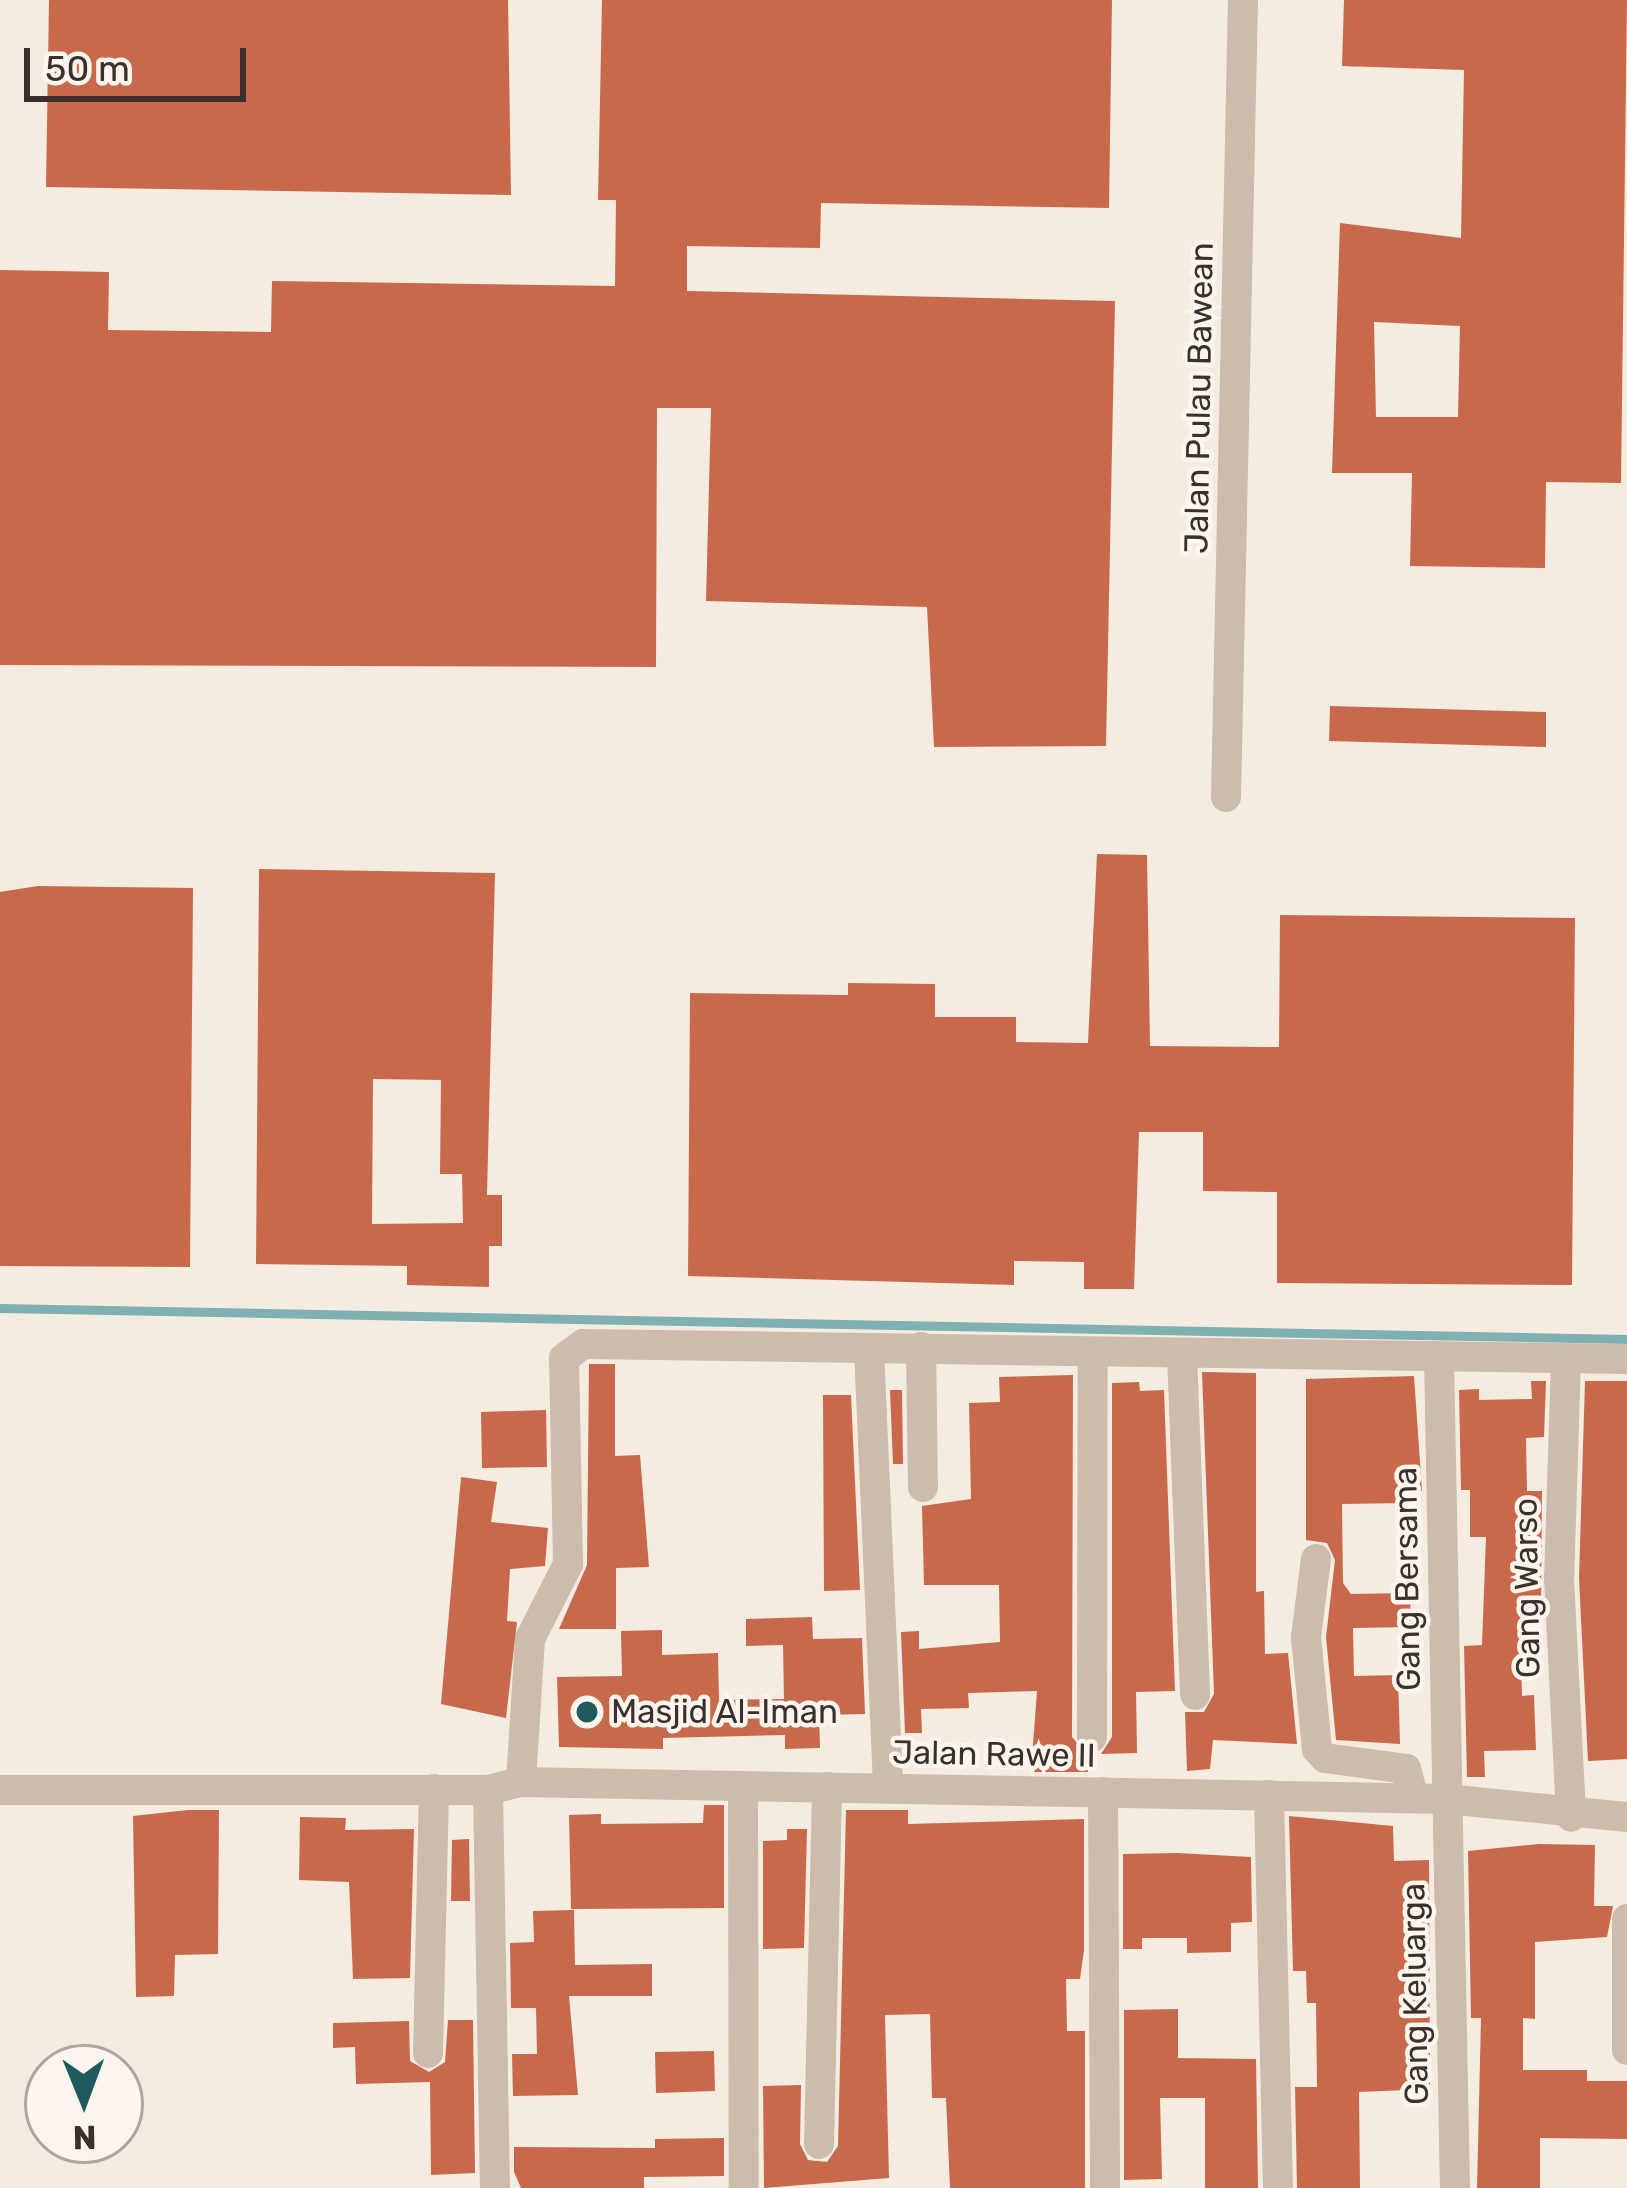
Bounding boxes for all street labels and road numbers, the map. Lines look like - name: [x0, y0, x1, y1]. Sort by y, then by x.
- street label: Jalan Pulau Bawean: [1176, 242, 1222, 554]
- street label: Gang Bersama: [1385, 1467, 1429, 1691]
- street label: Gang Warso: [1506, 1497, 1548, 1679]
- street label: Jalan Rawe II: [892, 1732, 1096, 1776]
- street label: Gang Keluarga: [1393, 1883, 1437, 2105]

